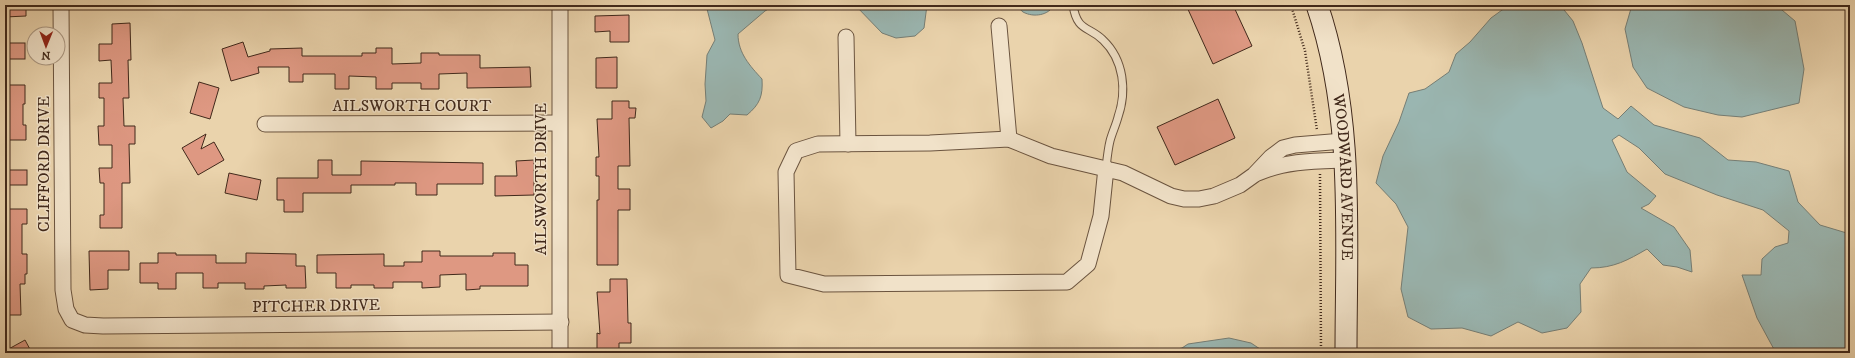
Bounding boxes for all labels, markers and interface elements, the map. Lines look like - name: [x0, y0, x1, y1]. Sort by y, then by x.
- north arrow: [26, 26, 66, 66]
- text: N: [41, 48, 50, 62]
- street label: WOODWARD AVENUE: [1328, 91, 1357, 261]
- street label: CLIFFORD DRIVE: [34, 96, 54, 232]
- street label: AILSWORTH COURT: [333, 96, 492, 116]
- street label: AILSWORTH DRIVE: [531, 103, 551, 255]
- street label: PITCHER DRIVE: [252, 295, 380, 317]

